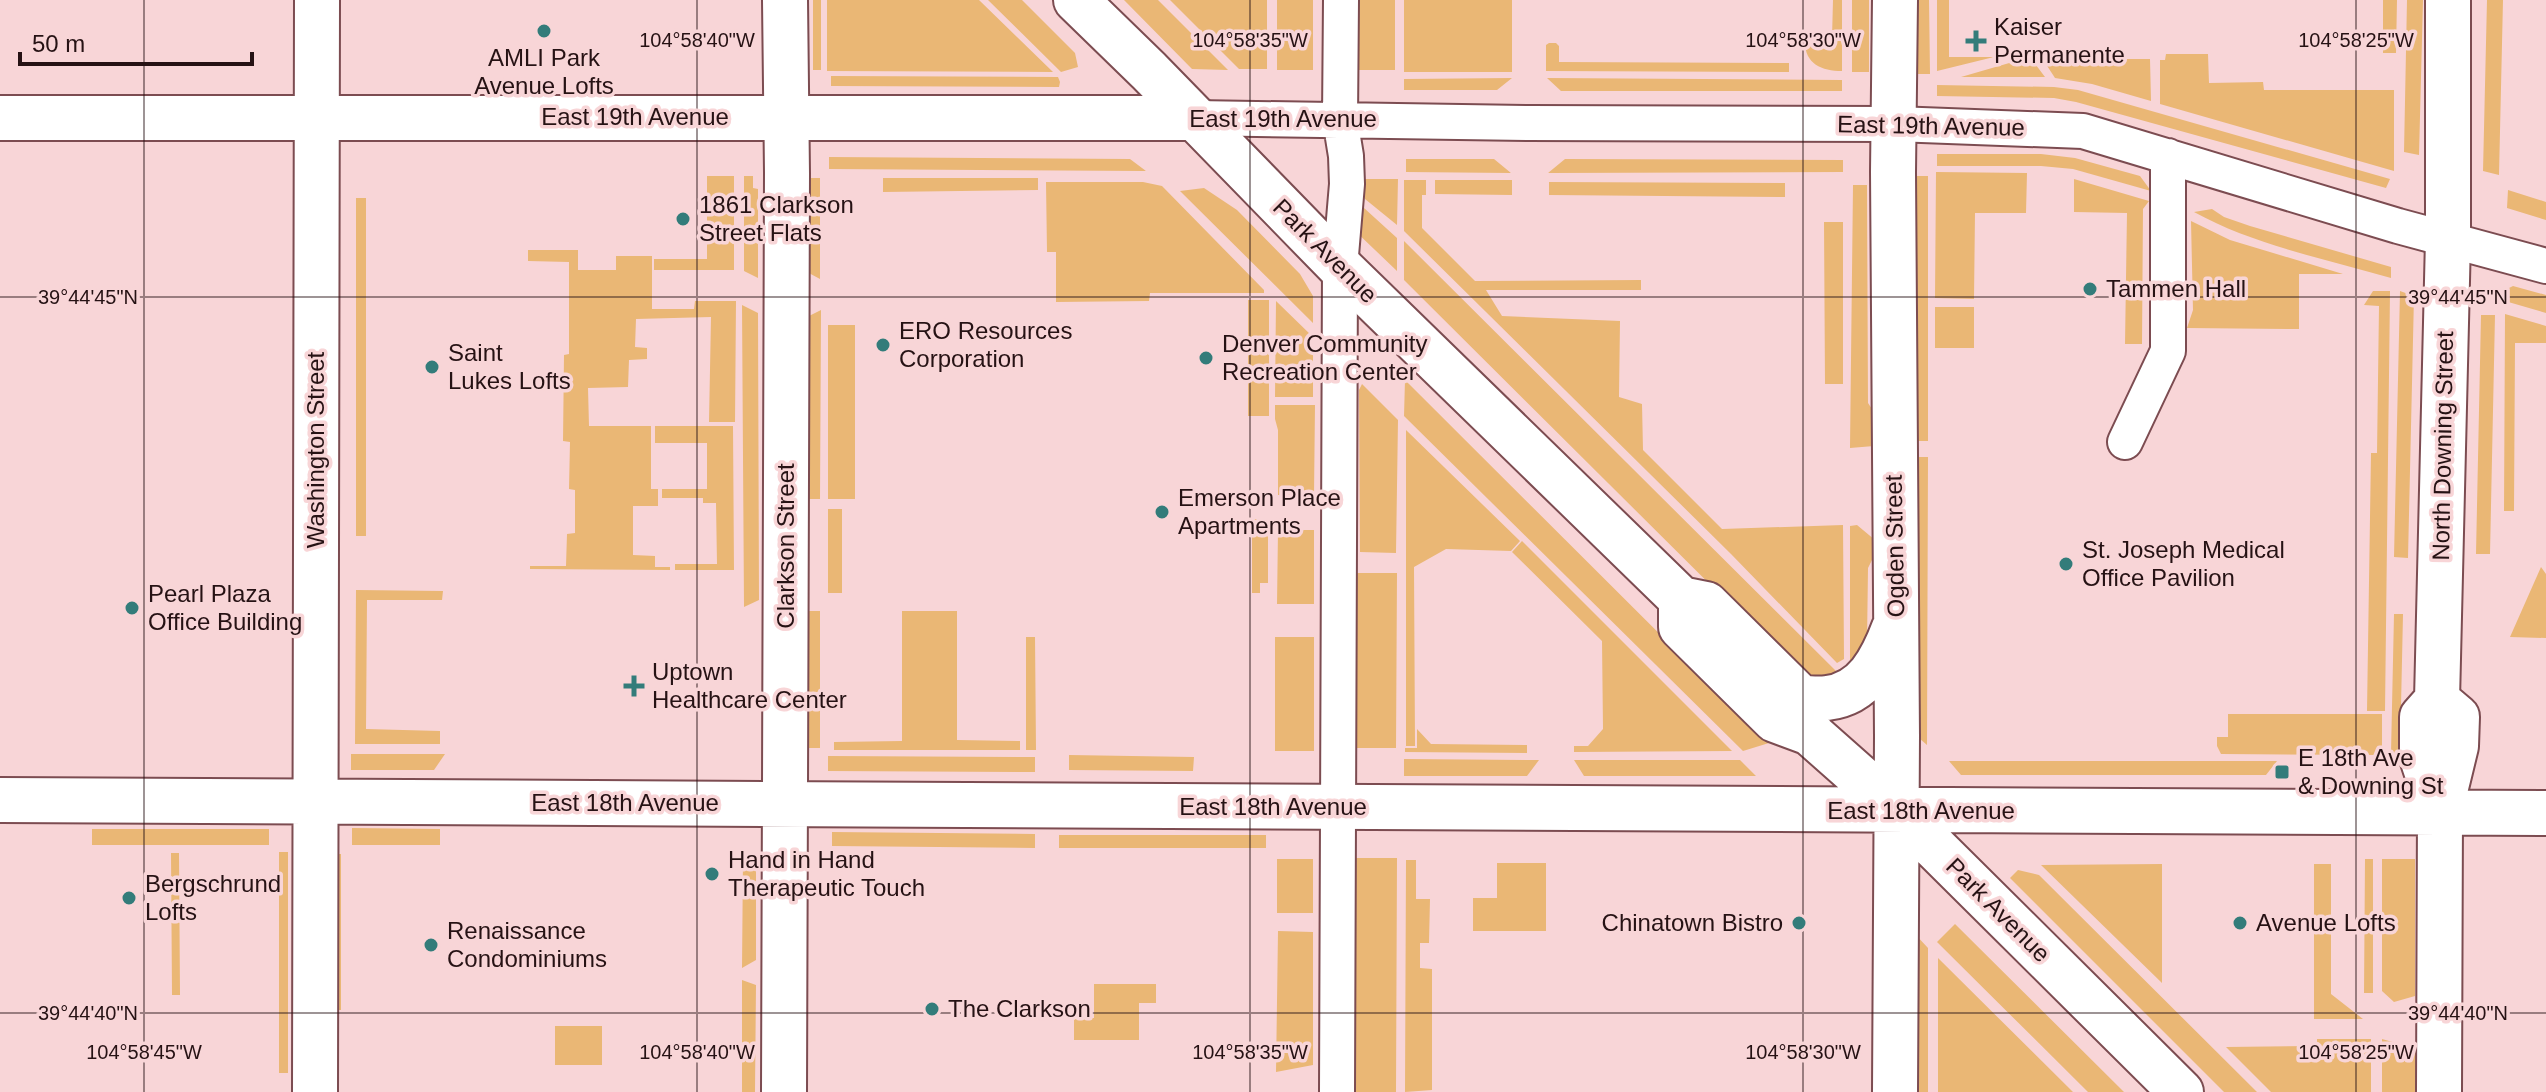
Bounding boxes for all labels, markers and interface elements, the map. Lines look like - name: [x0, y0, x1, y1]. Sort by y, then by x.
- place label: Kaiser Permanente: [1994, 13, 2125, 68]
- scale bar: [20, 16, 252, 66]
- marker: AMLI Park Avenue Lofts: [535, 22, 553, 40]
- text: 104°58'40"W: [639, 29, 755, 51]
- text: 104°58'35"W: [1192, 29, 1308, 51]
- text: 104°58'30"W: [1745, 29, 1861, 51]
- text: 104°58'25"W: [2298, 29, 2414, 51]
- text: 50 m: [32, 30, 85, 57]
- marker: Kaiser Permanente: [1965, 30, 1987, 52]
- place label: AMLI Park Avenue Lofts: [474, 44, 614, 99]
- street label: East 19th Avenue: [541, 103, 729, 130]
- street label: East 19th Avenue: [1189, 105, 1377, 132]
- street label: East 19th Avenue: [1837, 110, 2025, 141]
- place label: 1861 Clarkson Street Flats: [699, 191, 854, 246]
- street label: Park Avenue: [1268, 193, 1383, 308]
- marker: 1861 Clarkson Street Flats: [674, 210, 692, 228]
- place label: Tammen Hall: [2106, 275, 2246, 302]
- marker: Tammen Hall: [2081, 280, 2099, 298]
- text: 39°44'45"N: [38, 286, 138, 308]
- text: 39°44'45"N: [2408, 286, 2508, 308]
- place label: ERO Resources Corporation: [899, 317, 1072, 372]
- place label: Denver Community Recreation Center: [1222, 330, 1427, 385]
- street label: North Downing Street: [2427, 331, 2458, 561]
- marker: ERO Resources Corporation: [874, 336, 892, 354]
- place label: Saint Lukes Lofts: [448, 339, 571, 394]
- marker: Denver Community Recreation Center: [1197, 349, 1215, 367]
- street label: Washington Street: [302, 351, 329, 548]
- marker: Saint Lukes Lofts: [423, 358, 441, 376]
- street label: Clarkson Street: [772, 463, 799, 629]
- street label: Ogden Street: [1880, 474, 1909, 618]
- place label: Emerson Place Apartments: [1178, 484, 1341, 539]
- marker: Emerson Place Apartments: [1153, 503, 1171, 521]
- place label: St. Joseph Medical Office Pavilion: [2082, 536, 2285, 591]
- marker: St. Joseph Medical Office Pavilion: [2057, 555, 2075, 573]
- place label: Pearl Plaza Office Building: [148, 580, 302, 635]
- marker: Pearl Plaza Office Building: [123, 599, 141, 617]
- place label: Uptown Healthcare Center: [652, 658, 847, 713]
- marker: Uptown Healthcare Center: [623, 675, 645, 697]
- place label: E 18th Ave & Downing St: [2298, 744, 2444, 799]
- marker: E 18th Ave & Downing St: [2273, 763, 2291, 781]
- street label: East 18th Avenue: [531, 789, 719, 816]
- street label: East 18th Avenue: [1179, 793, 1367, 820]
- street label: East 18th Avenue: [1827, 797, 2015, 824]
- place label: Hand in Hand Therapeutic Touch: [728, 846, 925, 901]
- street label: Park Avenue: [1941, 852, 2056, 967]
- marker: Hand in Hand Therapeutic Touch: [703, 865, 721, 883]
- place label: Bergschrund Lofts: [145, 870, 281, 925]
- marker: Bergschrund Lofts: [120, 889, 138, 907]
- place label: Chinatown Bistro: [1602, 909, 1783, 936]
- place label: Avenue Lofts: [2256, 909, 2396, 936]
- marker: Chinatown Bistro: [1790, 914, 1808, 932]
- marker: Avenue Lofts: [2231, 914, 2249, 932]
- place label: Renaissance Condominiums: [447, 917, 607, 972]
- marker: Renaissance Condominiums: [422, 936, 440, 954]
- place label: The Clarkson: [948, 995, 1091, 1022]
- marker: The Clarkson: [923, 1000, 941, 1018]
- text: 39°44'40"N: [38, 1002, 138, 1024]
- text: 39°44'40"N: [2408, 1002, 2508, 1024]
- text: 104°58'45"W: [86, 1041, 202, 1063]
- text: 104°58'40"W: [639, 1041, 755, 1063]
- text: 104°58'35"W: [1192, 1041, 1308, 1063]
- text: 104°58'30"W: [1745, 1041, 1861, 1063]
- text: 104°58'25"W: [2298, 1041, 2414, 1063]

